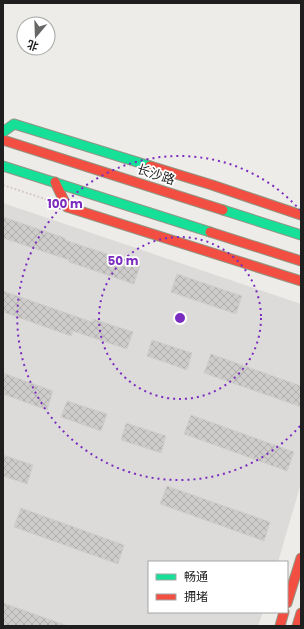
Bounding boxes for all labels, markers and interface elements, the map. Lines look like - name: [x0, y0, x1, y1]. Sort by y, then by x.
- north arrow: [16, 16, 56, 56]
- text: 北: [25, 36, 41, 55]
- street label: 长沙路: [134, 159, 177, 190]
- text: 100 m: [47, 195, 83, 212]
- text: 50 m: [108, 252, 139, 269]
- centre of rings: [173, 311, 187, 325]
- legend: [148, 561, 288, 613]
- text: 畅通: [184, 568, 208, 585]
- text: 拥堵: [184, 588, 208, 605]

